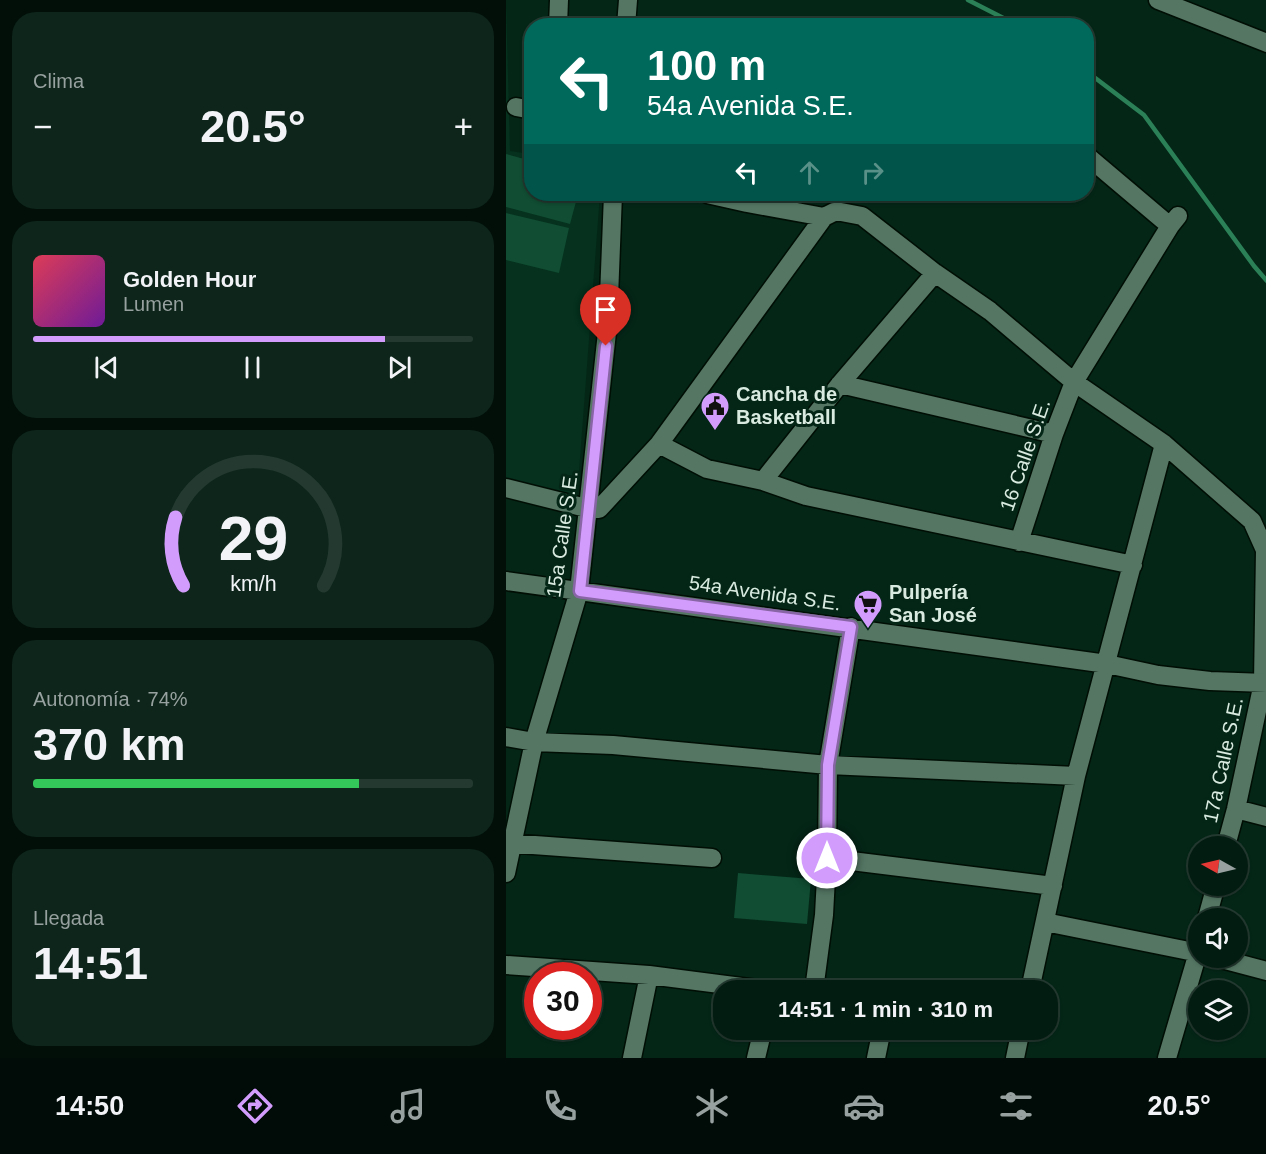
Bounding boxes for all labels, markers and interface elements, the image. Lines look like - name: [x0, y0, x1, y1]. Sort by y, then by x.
- icon: left: [548, 42, 626, 120]
- text: 100 m: [647, 42, 766, 89]
- text: Clima: [33, 70, 84, 92]
- text: 54a Avenida S.E.: [647, 91, 854, 121]
- text: 20.5°: [200, 101, 306, 152]
- text: −: [33, 108, 52, 145]
- text: +: [454, 108, 473, 145]
- icon: left: [730, 156, 763, 189]
- icon: ahead: [793, 156, 826, 189]
- icon: right: [856, 156, 889, 189]
- text: Golden Hour: [123, 267, 256, 292]
- pin: [580, 284, 631, 346]
- text: Lumen: [123, 293, 184, 315]
- icon: arrive: [589, 293, 622, 326]
- icon: previous: [90, 351, 123, 384]
- icon: pause: [236, 351, 269, 384]
- icon: next: [383, 351, 416, 384]
- place label: Cancha de Basketball: [736, 383, 837, 428]
- public building icon: Cancha de Basketball: [699, 390, 731, 432]
- street label: 16 Calle S.E.: [996, 396, 1054, 514]
- street label: 15a Calle S.E.: [542, 469, 582, 599]
- text: 29: [218, 504, 288, 573]
- street label: 54a Avenida S.E.: [688, 571, 842, 615]
- text: km/h: [230, 572, 276, 596]
- place label: Pulpería San José: [889, 581, 977, 626]
- supermarket icon: Pulpería San José: [852, 588, 884, 630]
- text: Autonomía · 74%: [33, 688, 188, 710]
- street label: 17a Calle S.E.: [1199, 695, 1247, 825]
- text: 370 km: [33, 719, 186, 770]
- position arrow: [795, 826, 859, 890]
- north arrow: [1188, 836, 1248, 896]
- map controls: [1188, 836, 1248, 1040]
- text: Llegada: [33, 907, 104, 929]
- button: sound: [1188, 908, 1248, 968]
- text: 14:51: [33, 938, 148, 989]
- speed limit sign: 30: [524, 962, 602, 1040]
- button: layers: [1188, 980, 1248, 1040]
- text: 14:51 · 1 min · 310 m: [778, 997, 993, 1022]
- icon: directions: [234, 1085, 276, 1127]
- icon: music: [387, 1085, 429, 1127]
- icon: phone: [539, 1085, 581, 1127]
- icon: climate: [691, 1085, 733, 1127]
- icon: car: [843, 1085, 885, 1127]
- icon: filters: [995, 1085, 1037, 1127]
- text: 14:50: [55, 1091, 124, 1121]
- text: 20.5°: [1147, 1091, 1211, 1121]

